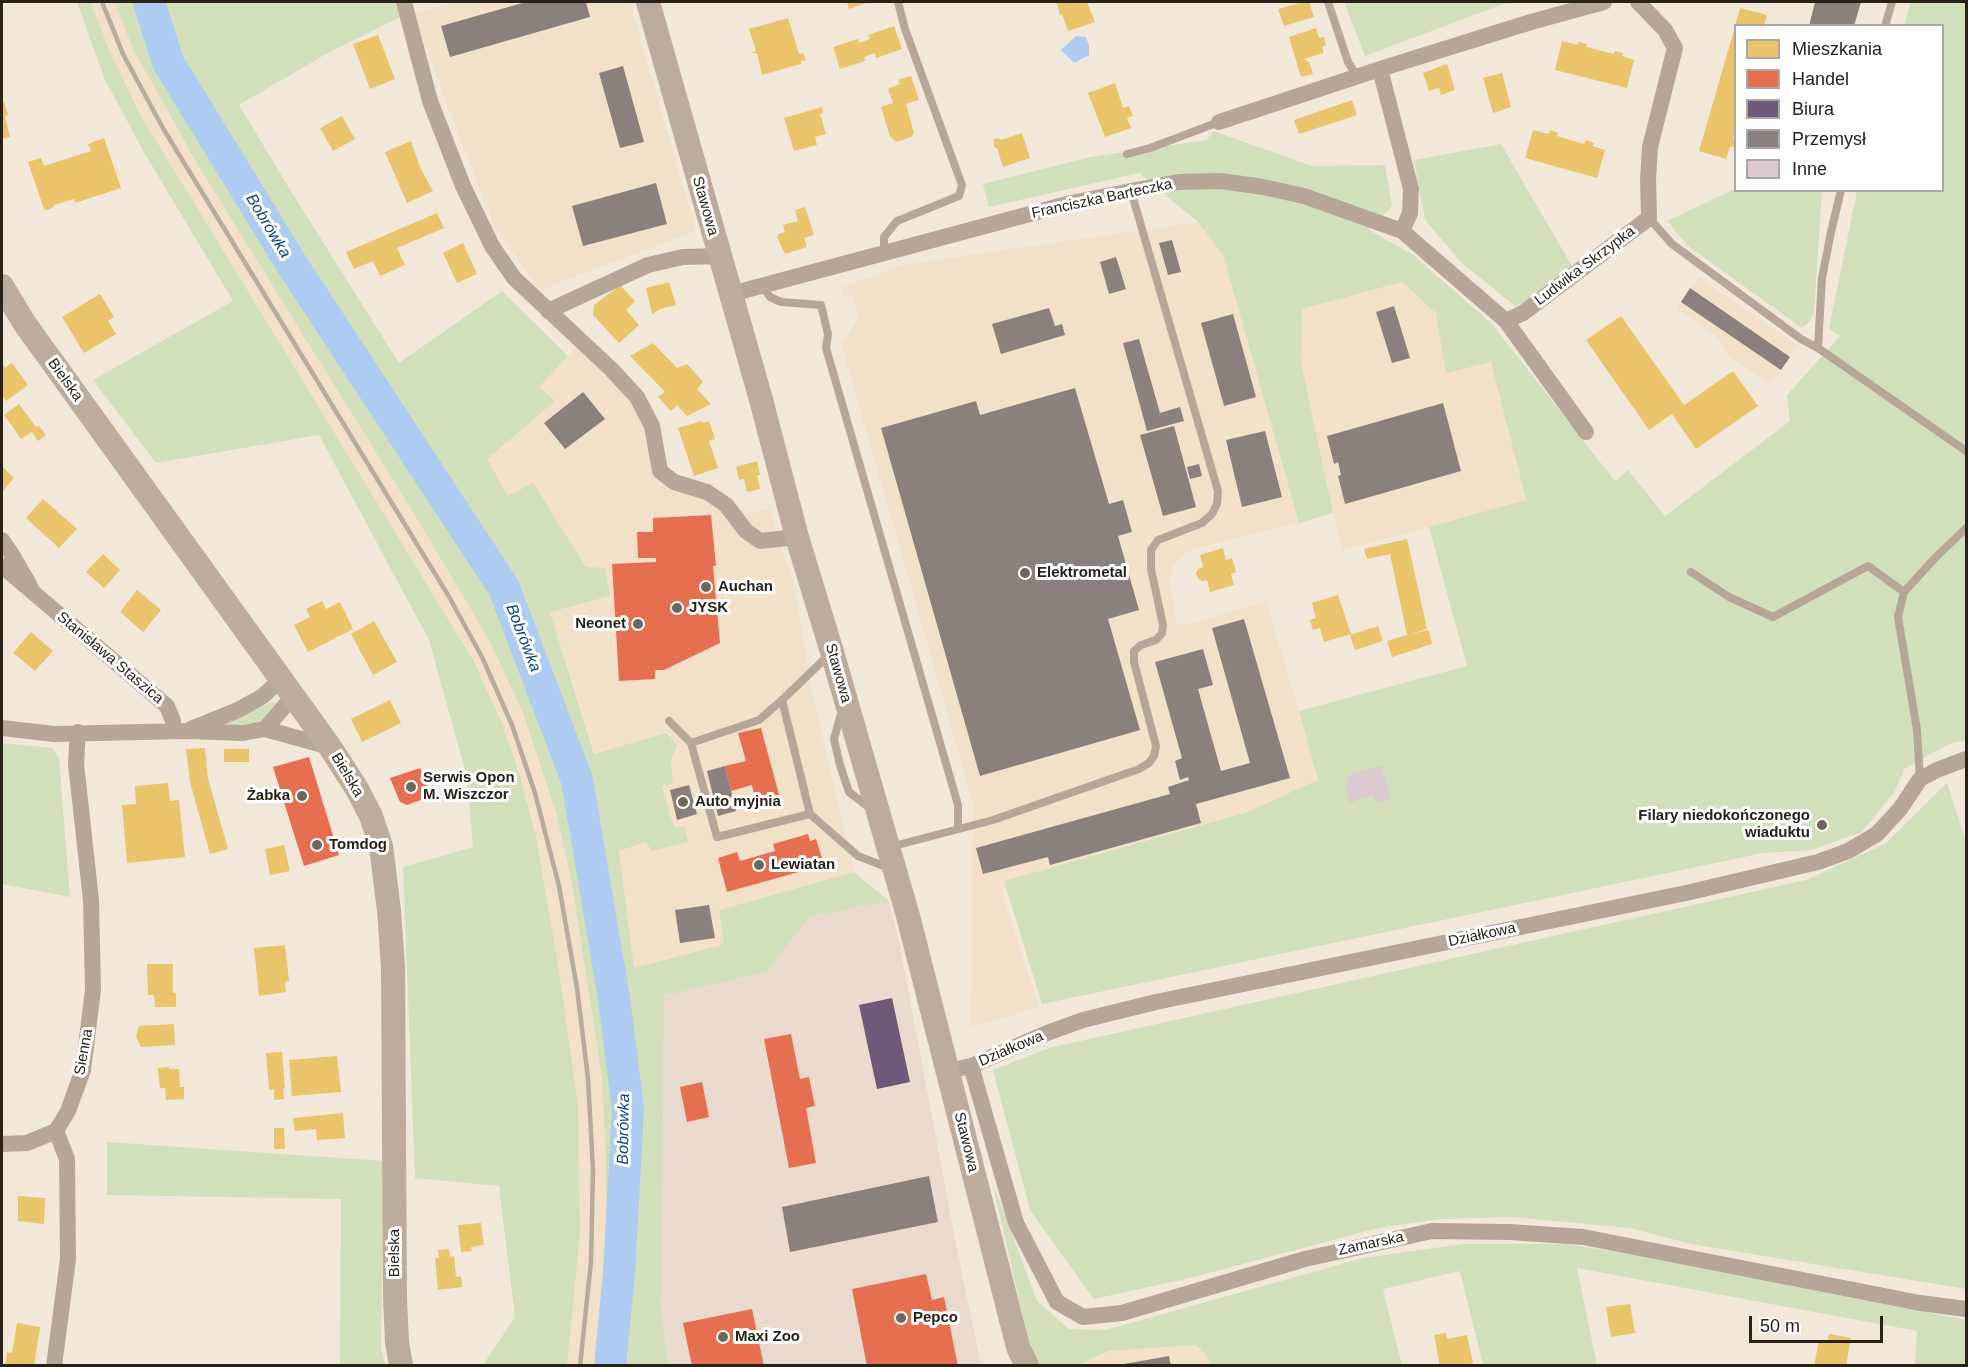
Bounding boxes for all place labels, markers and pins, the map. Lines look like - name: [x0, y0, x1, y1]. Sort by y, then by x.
- place label: Elektrometal: [1037, 564, 1127, 582]
- marker: Elektrometal: [1018, 566, 1032, 580]
- place label: Auchan: [718, 578, 773, 596]
- marker: Auchan: [699, 580, 713, 594]
- place label: JYSK: [689, 599, 728, 617]
- marker: JYSK: [670, 601, 684, 615]
- place label: Neonet: [575, 615, 626, 633]
- marker: Neonet: [631, 617, 645, 631]
- place label: Serwis Opon M. Wiszczor: [423, 769, 515, 804]
- marker: Serwis Opon M. Wiszczor: [404, 780, 418, 794]
- place label: Żabka: [247, 787, 290, 805]
- marker: Żabka: [295, 789, 309, 803]
- place label: Auto myjnia: [695, 793, 781, 811]
- marker: Auto myjnia: [676, 795, 690, 809]
- place label: Filary niedokończonego wiaduktu: [1638, 807, 1810, 842]
- marker: Filary niedokończonego wiaduktu: [1815, 818, 1829, 832]
- place label: Tomdog: [329, 836, 387, 854]
- marker: Tomdog: [310, 838, 324, 852]
- place label: Lewiatan: [771, 856, 835, 874]
- marker: Lewiatan: [752, 858, 766, 872]
- place label: Pepco: [913, 1309, 958, 1327]
- marker: Pepco: [894, 1311, 908, 1325]
- place label: Maxi Zoo: [735, 1328, 800, 1346]
- marker: Maxi Zoo: [716, 1330, 730, 1344]

